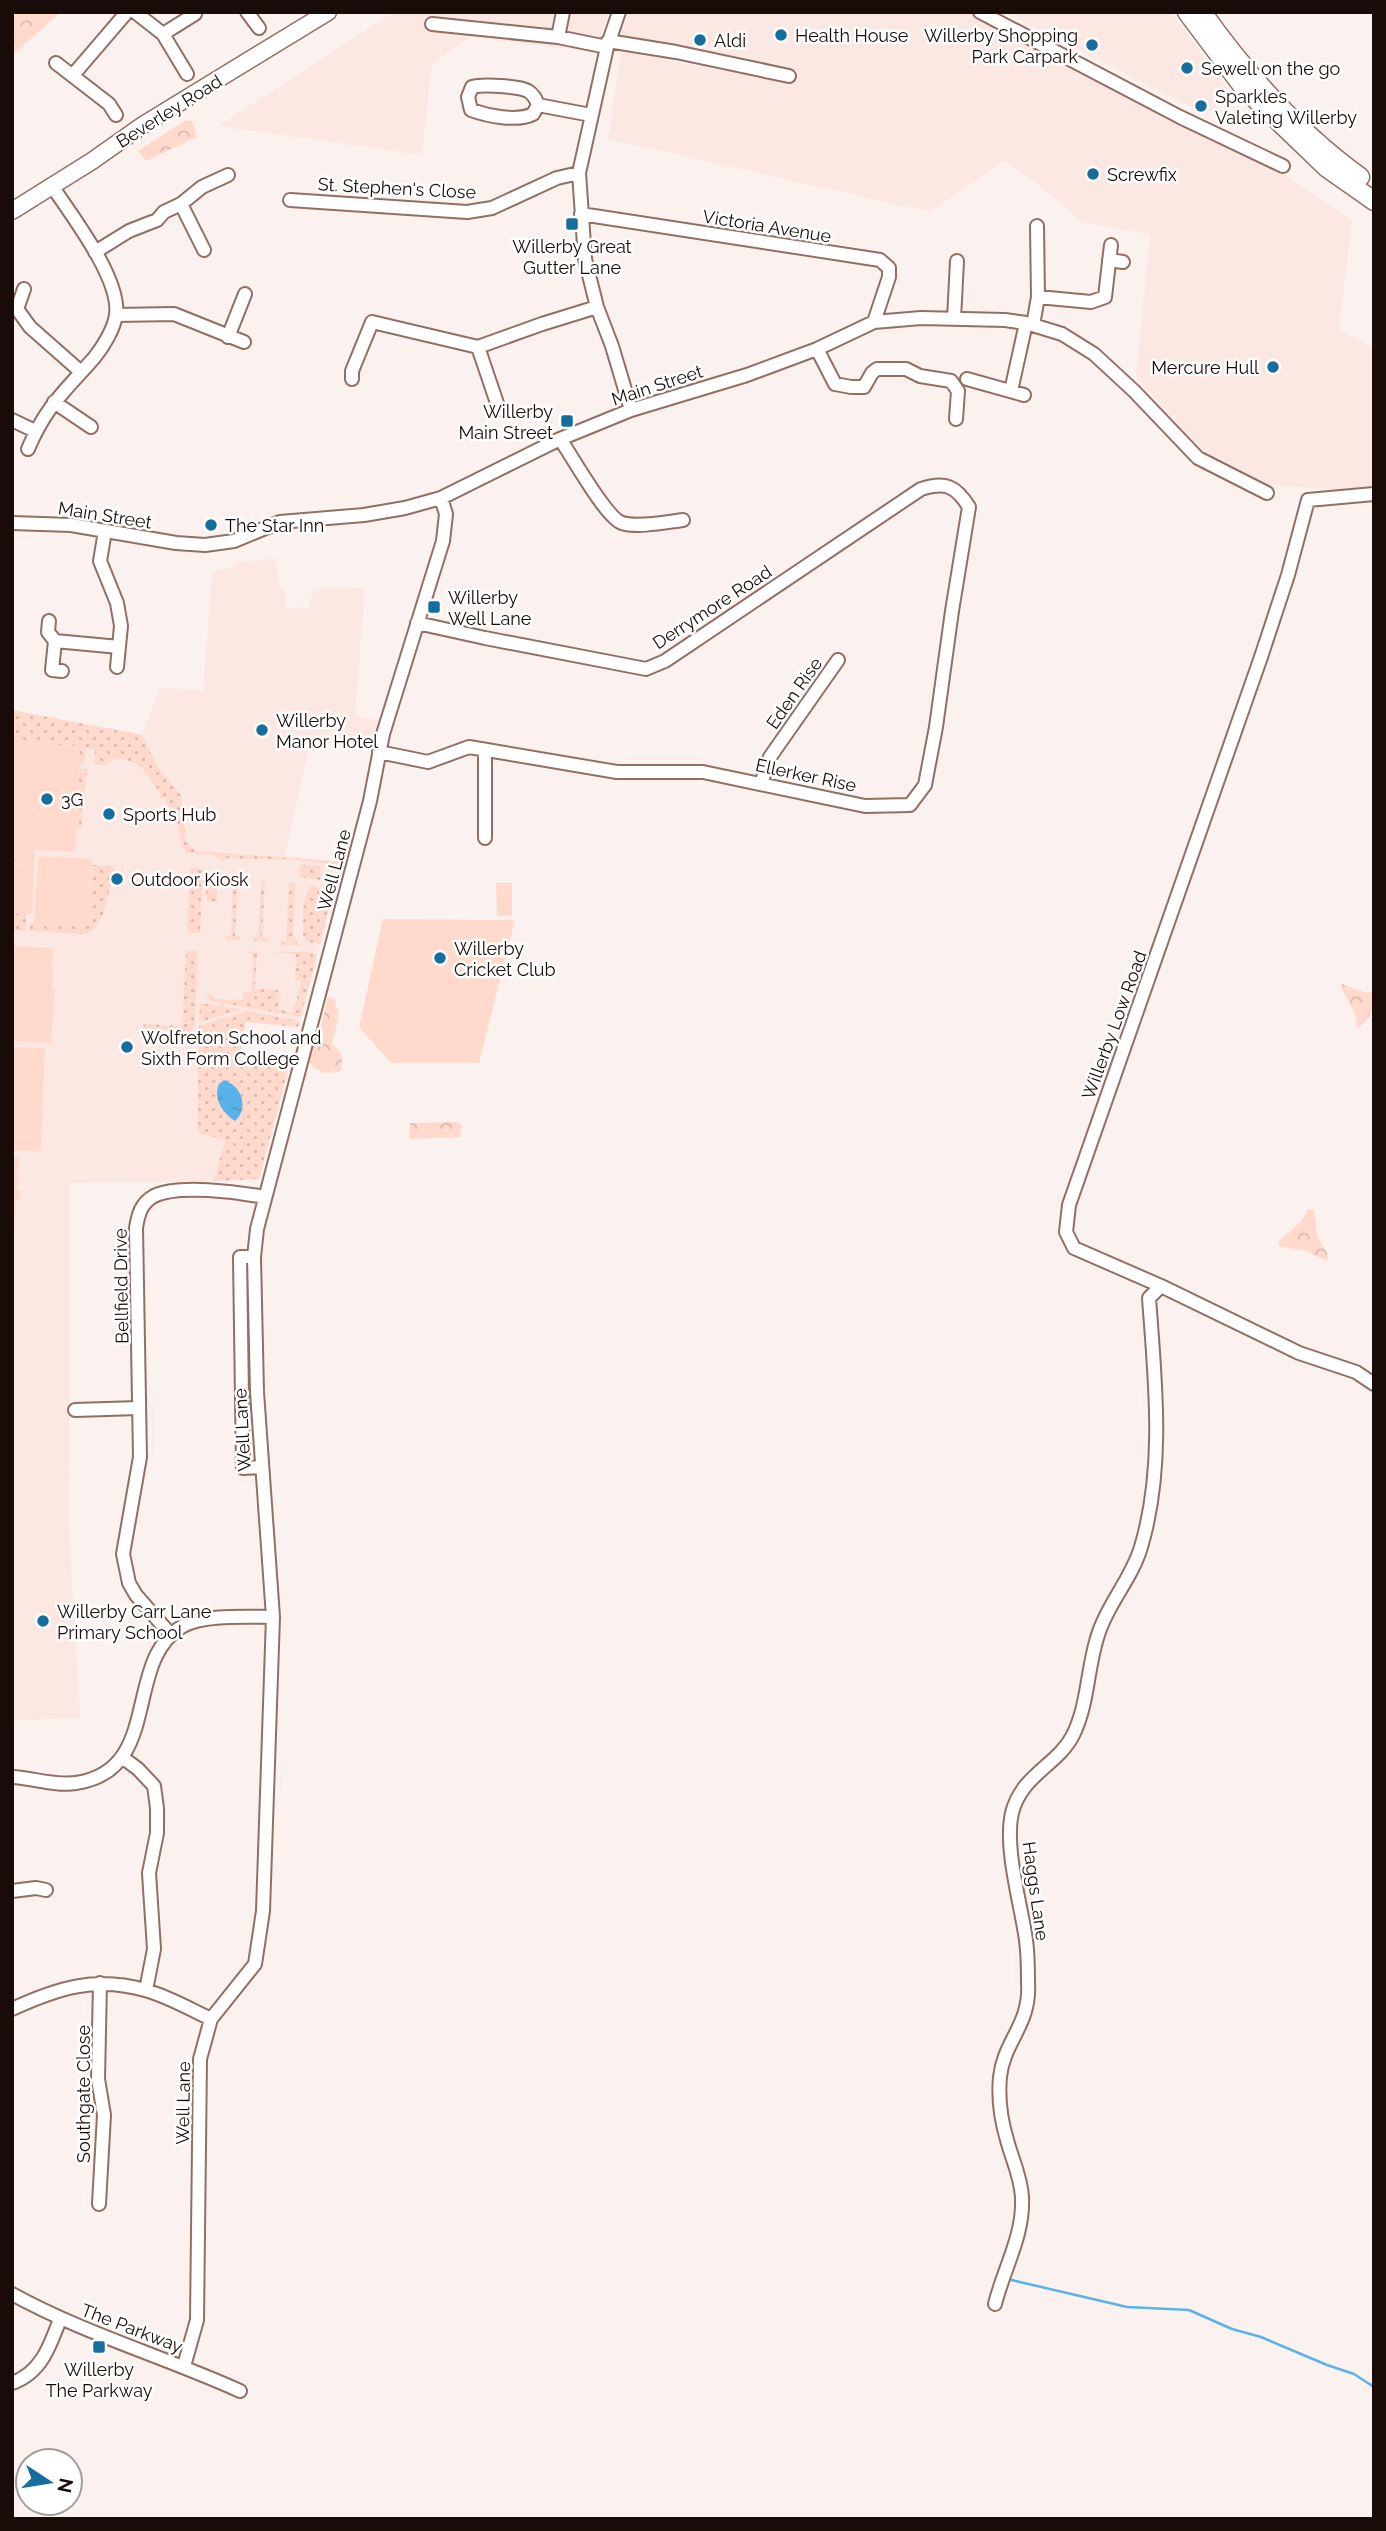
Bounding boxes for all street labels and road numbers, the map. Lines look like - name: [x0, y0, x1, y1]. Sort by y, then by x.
- street label: Beverley Road: [112, 70, 226, 152]
- street label: St. Stephen's Close: [317, 173, 477, 203]
- street label: Victoria Avenue: [701, 205, 833, 247]
- street label: Main Street: [609, 360, 705, 410]
- street label: Main Street: [57, 497, 153, 533]
- street label: Derrymore Road: [649, 561, 775, 653]
- street label: Eden Rise: [762, 653, 826, 733]
- street label: Ellerker Rise: [754, 754, 859, 796]
- street label: Well Lane: [313, 827, 355, 913]
- street label: Willerby Low Road: [1077, 948, 1151, 1102]
- street label: Bellfield Drive: [109, 1228, 133, 1344]
- street label: Well Lane: [229, 1387, 255, 1472]
- street label: Haggs Lane: [1019, 1840, 1053, 1942]
- street label: Southgate Close: [73, 2025, 94, 2163]
- street label: Well Lane: [172, 2061, 194, 2145]
- street label: The Parkway: [78, 2299, 186, 2357]

